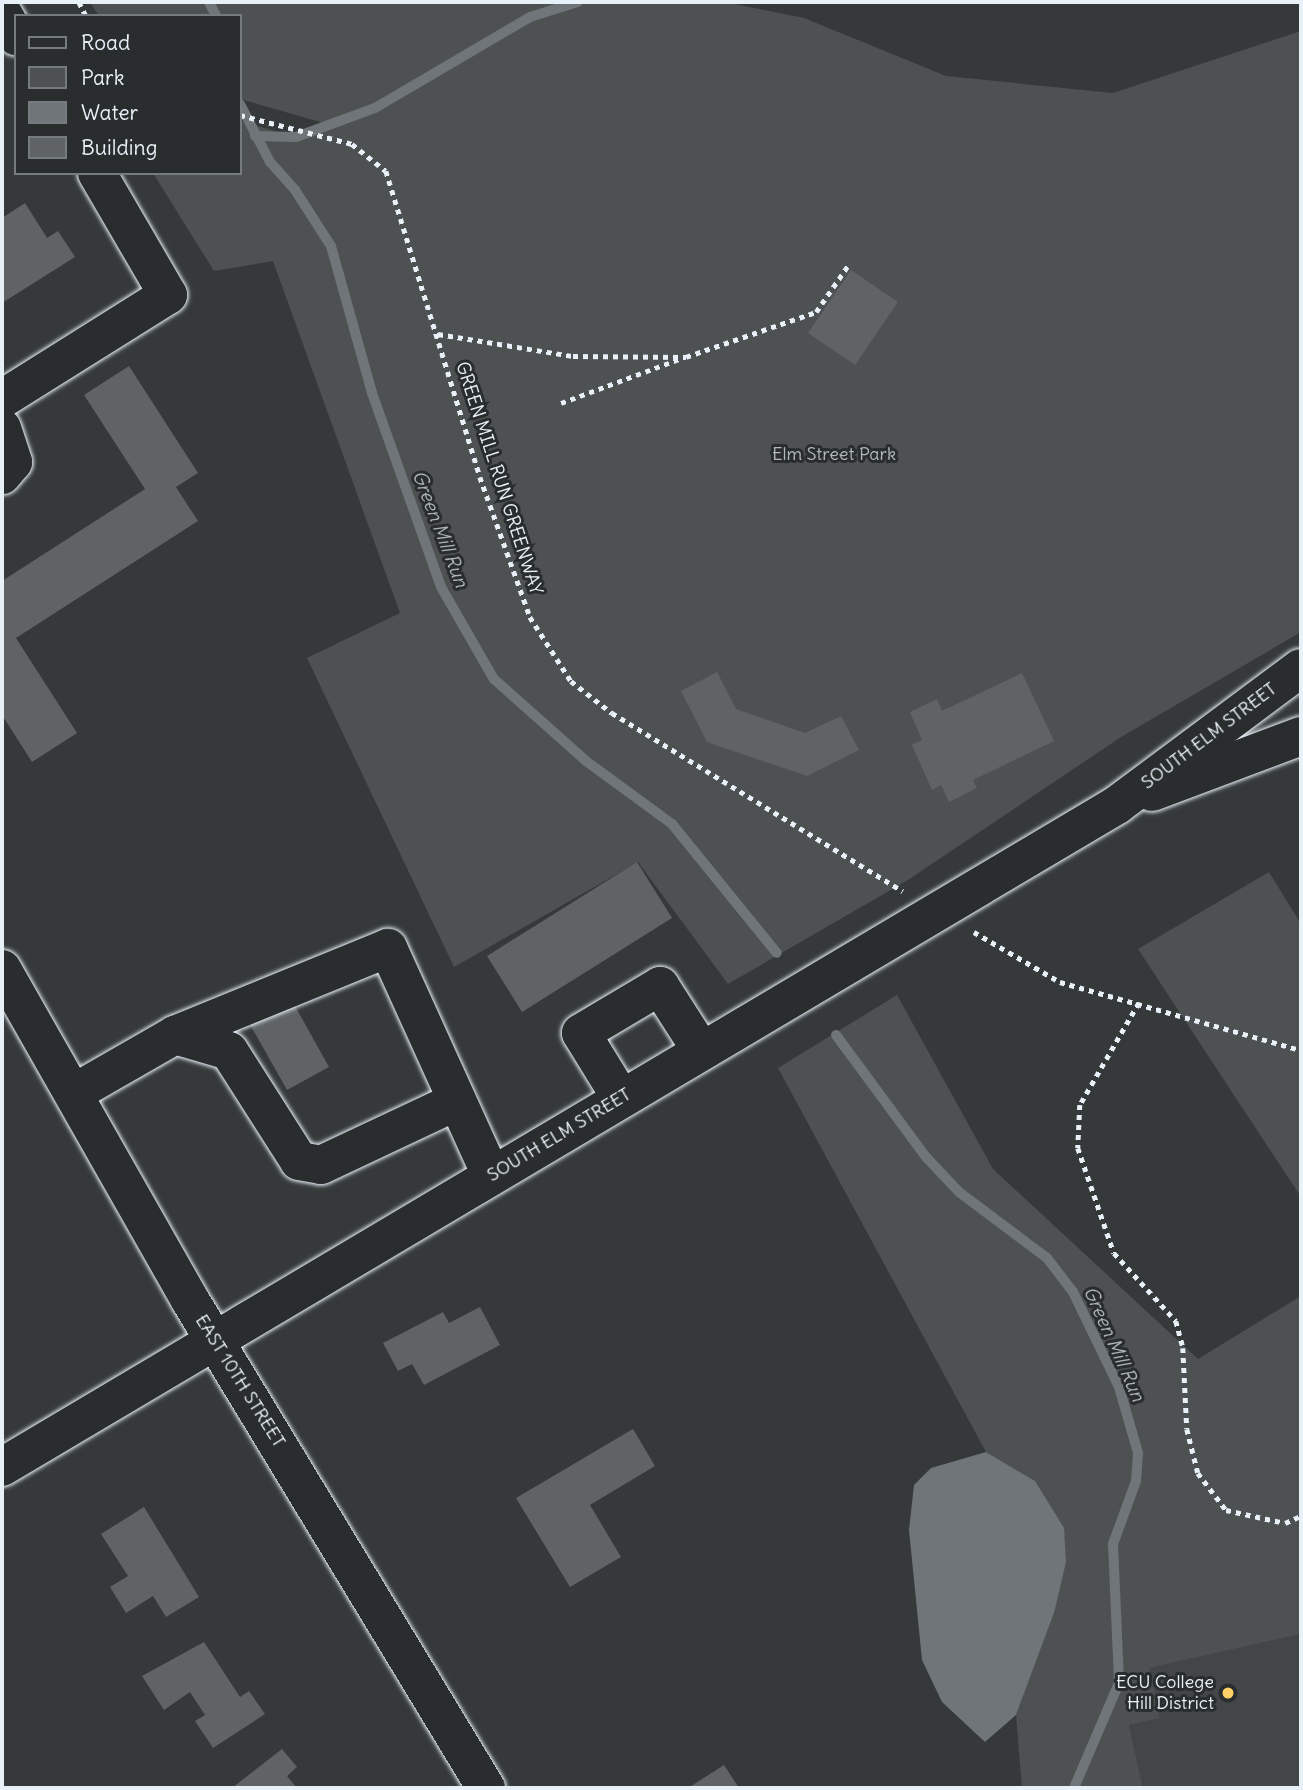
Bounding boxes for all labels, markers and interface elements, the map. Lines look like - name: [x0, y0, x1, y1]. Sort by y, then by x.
- legend: [14, 14, 242, 175]
- text: Road: [81, 29, 130, 56]
- text: Park: [81, 64, 124, 91]
- text: Water: [81, 99, 138, 126]
- text: Building: [81, 134, 157, 161]
- street label: GREEN MILL RUN GREENWAY: [451, 359, 547, 597]
- park label: Elm Street Park: [772, 443, 896, 465]
- water label: Green Mill Run: [407, 467, 473, 591]
- street label: SOUTH ELM STREET: [1137, 678, 1281, 794]
- street label: SOUTH ELM STREET: [483, 1084, 635, 1186]
- water label: Green Mill Run: [1078, 1283, 1150, 1405]
- street label: EAST 10TH STREET: [190, 1311, 290, 1451]
- place label: ECU College Hill District: [1116, 1672, 1214, 1714]
- marker: ECU College Hill District: [1220, 1685, 1236, 1701]

